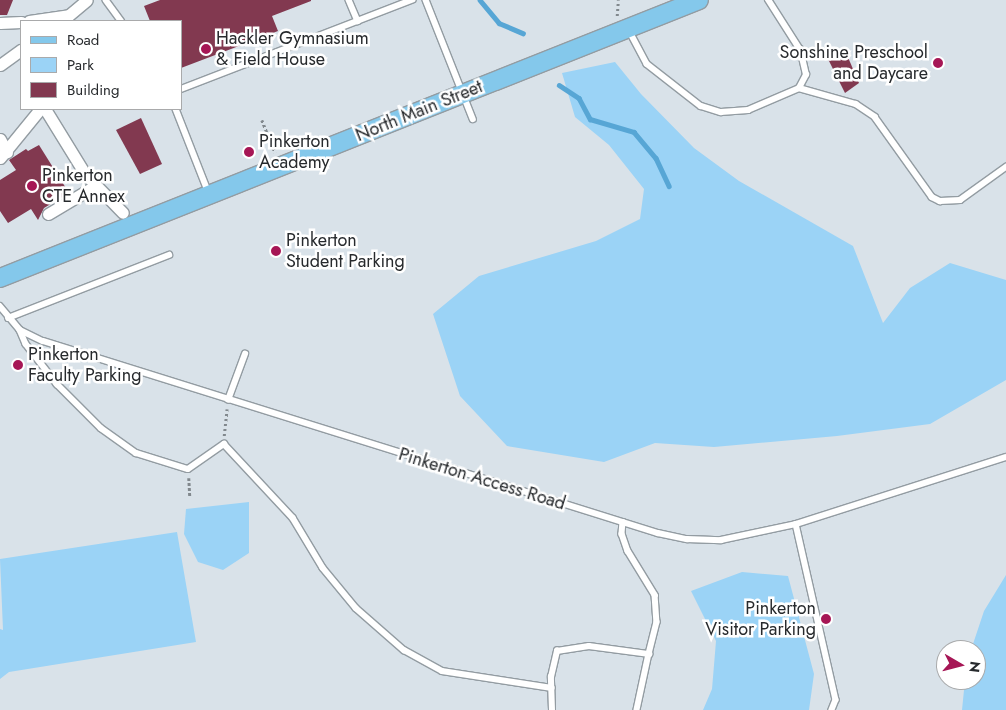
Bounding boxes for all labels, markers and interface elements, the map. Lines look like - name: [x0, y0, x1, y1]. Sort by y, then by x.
- legend: [20, 20, 182, 110]
- place label: Hackler Gymnasium & Field House: [216, 28, 369, 70]
- text: Road: [67, 29, 99, 51]
- place label: Sonshine Preschool and Daycare: [780, 42, 928, 84]
- marker: Hackler Gymnasium & Field House: [200, 43, 212, 55]
- text: Park: [67, 54, 94, 76]
- marker: Sonshine Preschool and Daycare: [932, 57, 944, 69]
- street label: North Main Street: [352, 76, 486, 146]
- text: Building: [67, 79, 119, 101]
- place label: Pinkerton Academy: [259, 131, 330, 173]
- marker: Pinkerton Academy: [243, 146, 255, 158]
- place label: Pinkerton CTE Annex: [42, 165, 125, 208]
- marker: Pinkerton CTE Annex: [26, 180, 38, 192]
- place label: Pinkerton Student Parking: [286, 230, 405, 272]
- marker: Pinkerton Student Parking: [270, 245, 282, 257]
- place label: Pinkerton Faculty Parking: [28, 344, 141, 386]
- marker: Pinkerton Faculty Parking: [12, 359, 24, 371]
- street label: Pinkerton Access Road: [396, 443, 568, 515]
- place label: Pinkerton Visitor Parking: [705, 598, 816, 640]
- marker: Pinkerton Visitor Parking: [820, 613, 832, 625]
- north arrow: [936, 640, 986, 690]
- text: N: [964, 660, 986, 674]

